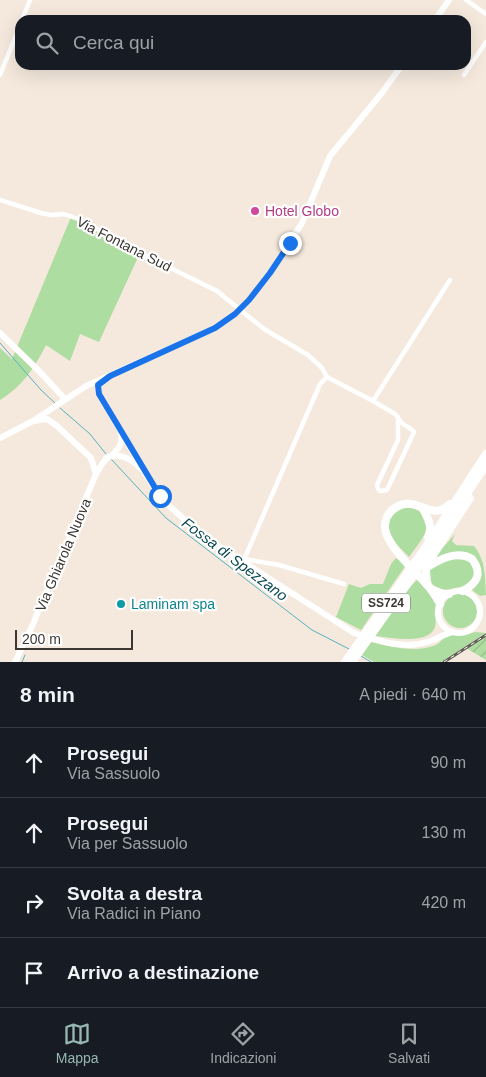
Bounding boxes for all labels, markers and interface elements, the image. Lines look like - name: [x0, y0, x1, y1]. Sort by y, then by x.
- search box: [15, 15, 471, 70]
- icon: search: [33, 29, 61, 57]
- text: Cerca qui: [73, 32, 154, 53]
- place label: Hotel Globo: [265, 203, 339, 219]
- marker: Hotel Globo: [249, 205, 261, 217]
- street label: Via Fontana Sud: [74, 213, 174, 275]
- route end: [279, 232, 302, 255]
- route start: [149, 485, 172, 508]
- street label: Via Ghiarola Nuova: [32, 496, 94, 614]
- water label: Fossa di Spezzano: [179, 514, 291, 604]
- road number: SS724: [362, 594, 410, 612]
- place label: Laminam spa: [131, 596, 215, 612]
- marker: Laminam spa: [115, 598, 127, 610]
- scale bar: [15, 627, 132, 650]
- text: 200 m: [22, 631, 61, 647]
- text: 8 min: [20, 683, 75, 706]
- text: A piedi · 640 m: [359, 686, 466, 703]
- text: Prosegui: [67, 743, 148, 764]
- icon: ahead: [20, 749, 48, 777]
- text: 90 m: [430, 754, 466, 771]
- text: Via Sassuolo: [67, 765, 160, 782]
- text: Prosegui: [67, 813, 148, 834]
- icon: ahead: [20, 819, 48, 847]
- text: 130 m: [422, 824, 466, 841]
- text: Via per Sassuolo: [67, 835, 188, 852]
- text: Svolta a destra: [67, 883, 202, 904]
- icon: right: [20, 889, 48, 917]
- text: 420 m: [422, 894, 466, 911]
- text: Via Radici in Piano: [67, 905, 201, 922]
- icon: arrive: [20, 959, 48, 987]
- text: Arrivo a destinazione: [67, 962, 259, 983]
- tab: Mappa: [56, 1020, 99, 1066]
- tab: Indicazioni: [210, 1020, 276, 1066]
- tab: Salvati: [388, 1020, 430, 1066]

